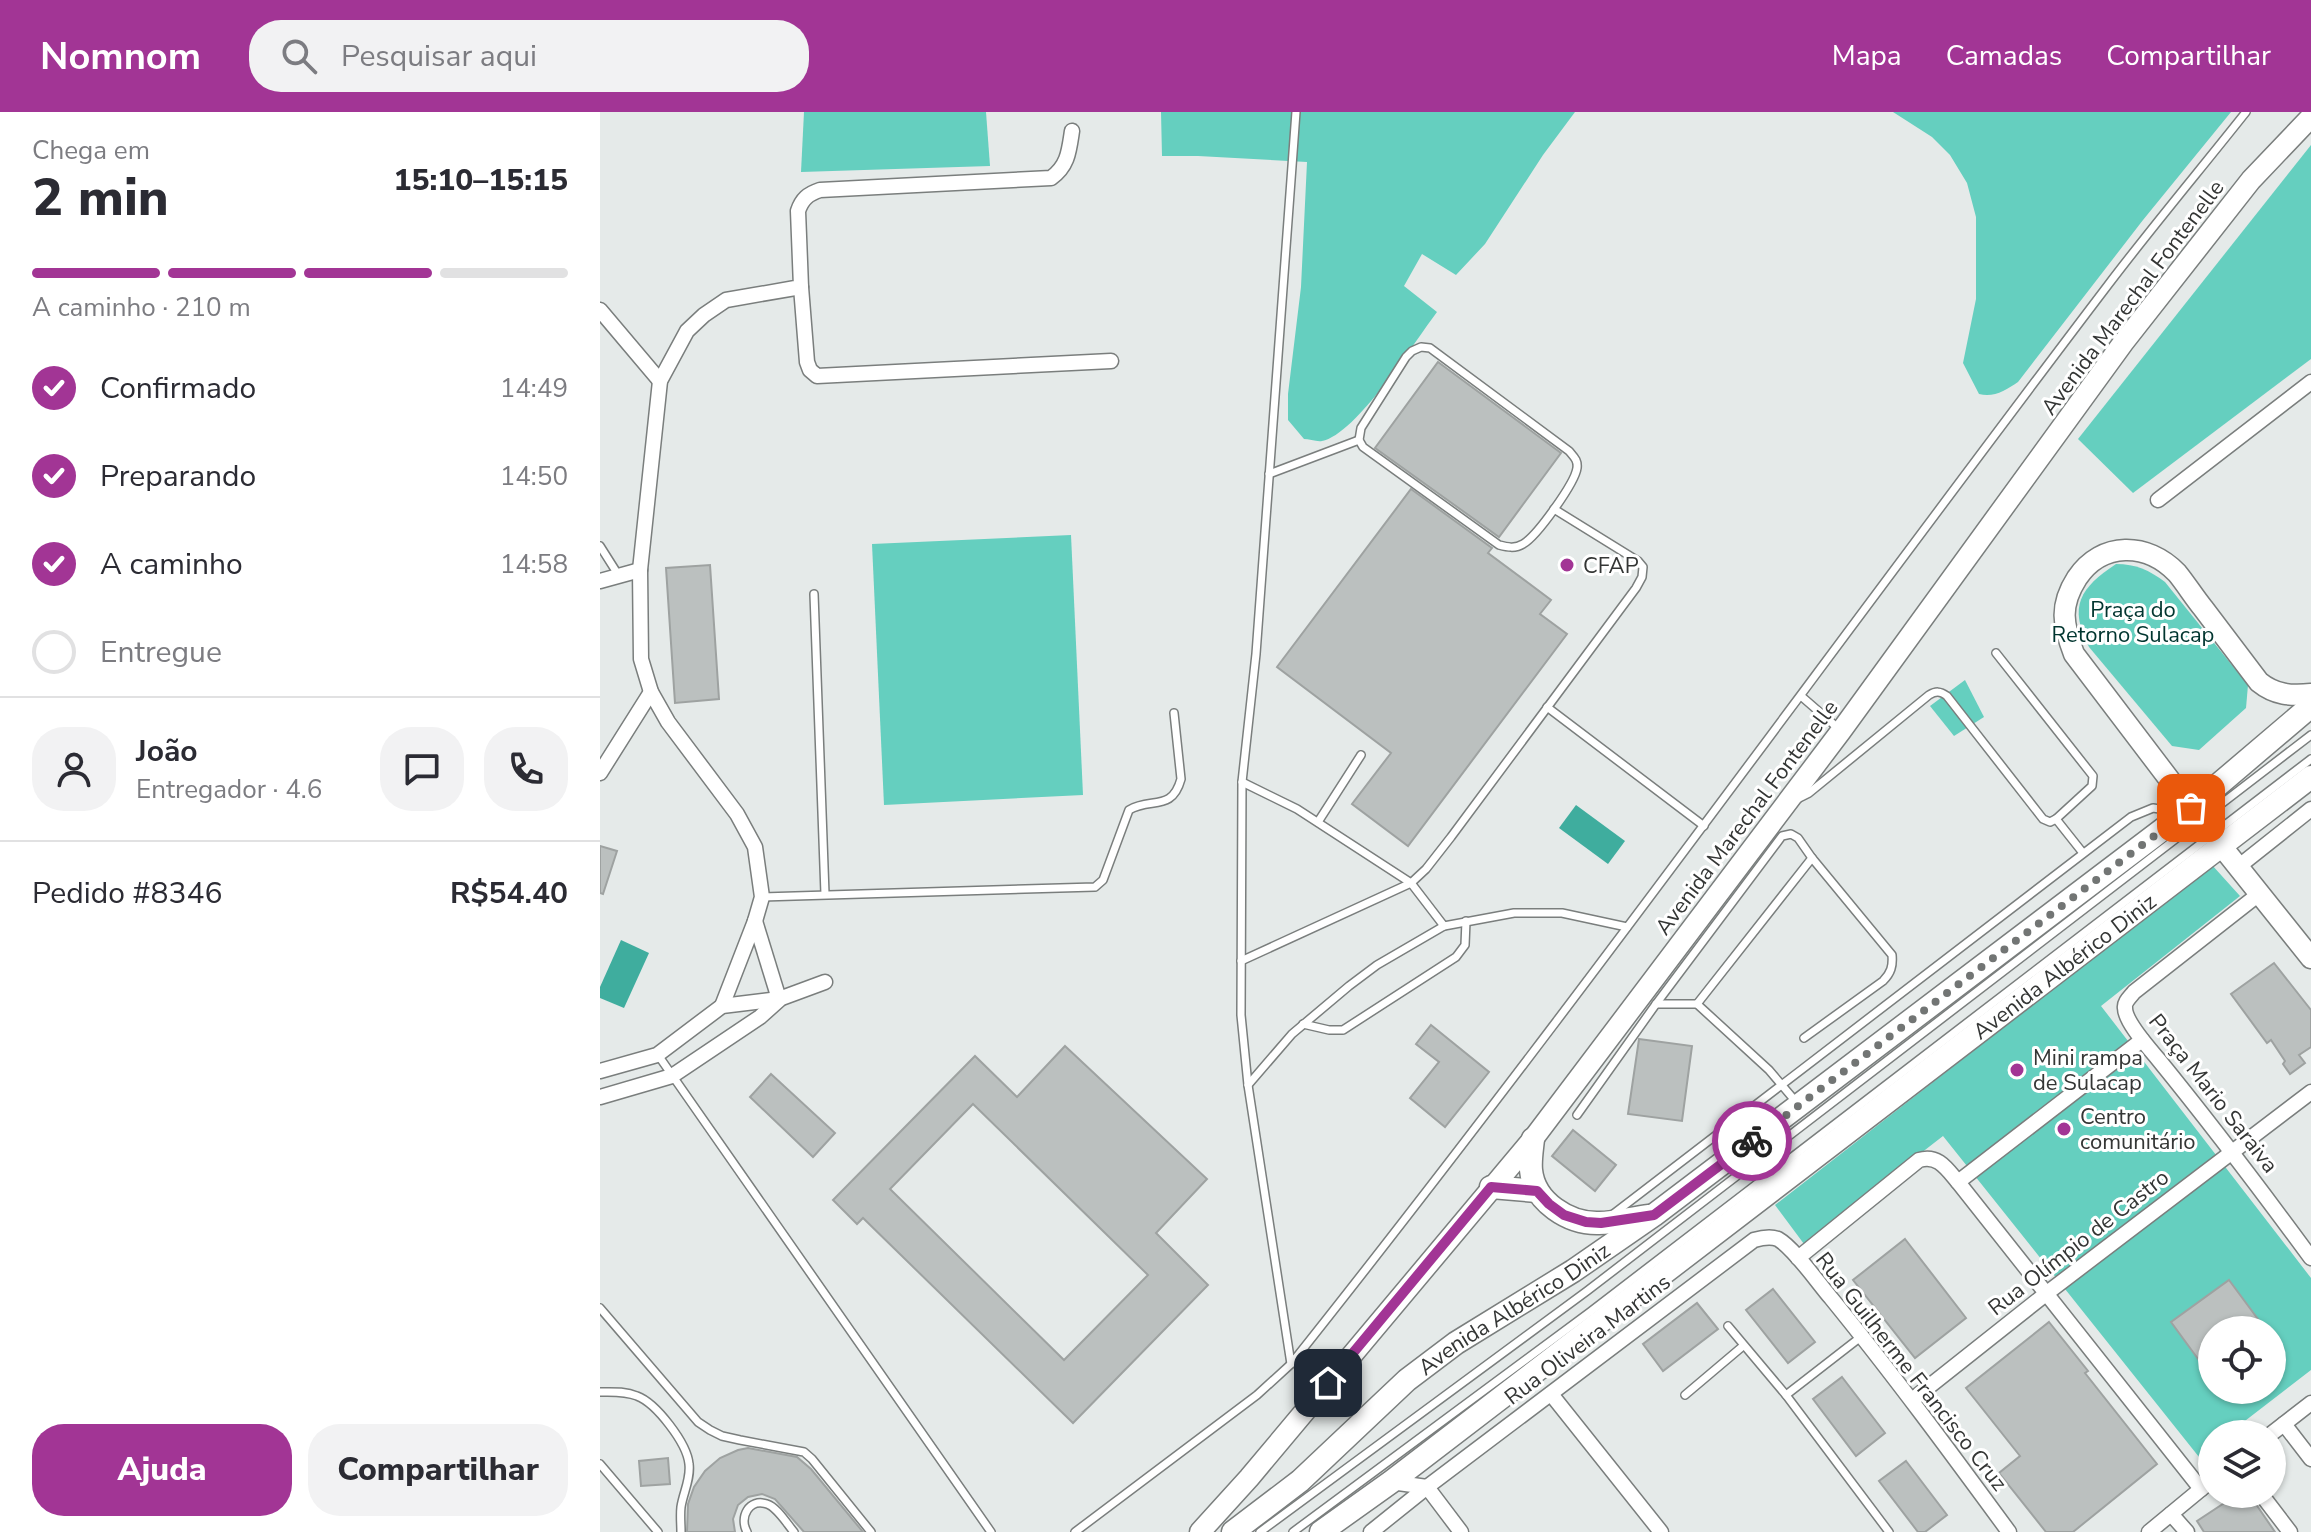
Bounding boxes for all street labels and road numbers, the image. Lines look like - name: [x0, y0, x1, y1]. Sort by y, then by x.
- street label: Avenida Marechal Fontenelle: [2034, 174, 2231, 421]
- street label: Avenida Marechal Fontenelle: [1648, 694, 1845, 941]
- street label: Avenida Albérico Diniz: [1967, 887, 2162, 1047]
- street label: Praça Mario Saraiva: [2142, 1008, 2285, 1179]
- street label: Rua Olímpio de Castro: [1982, 1163, 2175, 1323]
- street label: Avenida Albérico Diniz: [1412, 1236, 1616, 1383]
- street label: Rua Guilherme Francisco Cruz: [1808, 1246, 2014, 1497]
- street label: Rua Oliveira Martins: [1498, 1267, 1677, 1412]

